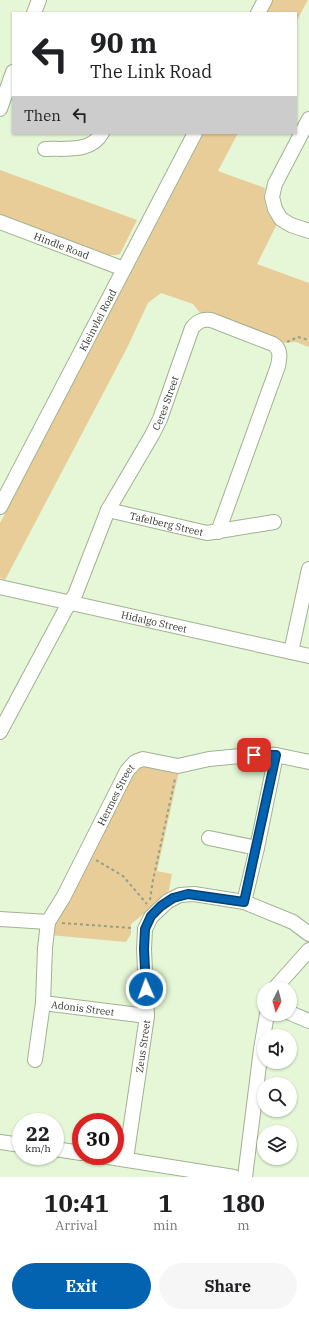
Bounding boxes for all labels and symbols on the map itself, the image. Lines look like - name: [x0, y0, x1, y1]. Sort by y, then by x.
- street label: Hindle Road: [32, 229, 91, 262]
- street label: Kleinvlei Road: [77, 287, 119, 353]
- street label: Ceres Street: [149, 374, 182, 433]
- street label: Tafelberg Street: [128, 509, 205, 539]
- street label: Hidalgo Street: [120, 608, 189, 636]
- pin: [237, 738, 271, 772]
- street label: Hermes Street: [95, 761, 138, 828]
- position arrow: [125, 968, 167, 1010]
- north arrow: [257, 981, 297, 1021]
- street label: Adonis Street: [50, 998, 115, 1019]
- street label: Zeus Street: [133, 1019, 153, 1074]
- speed limit sign: 30: [72, 1113, 124, 1165]

